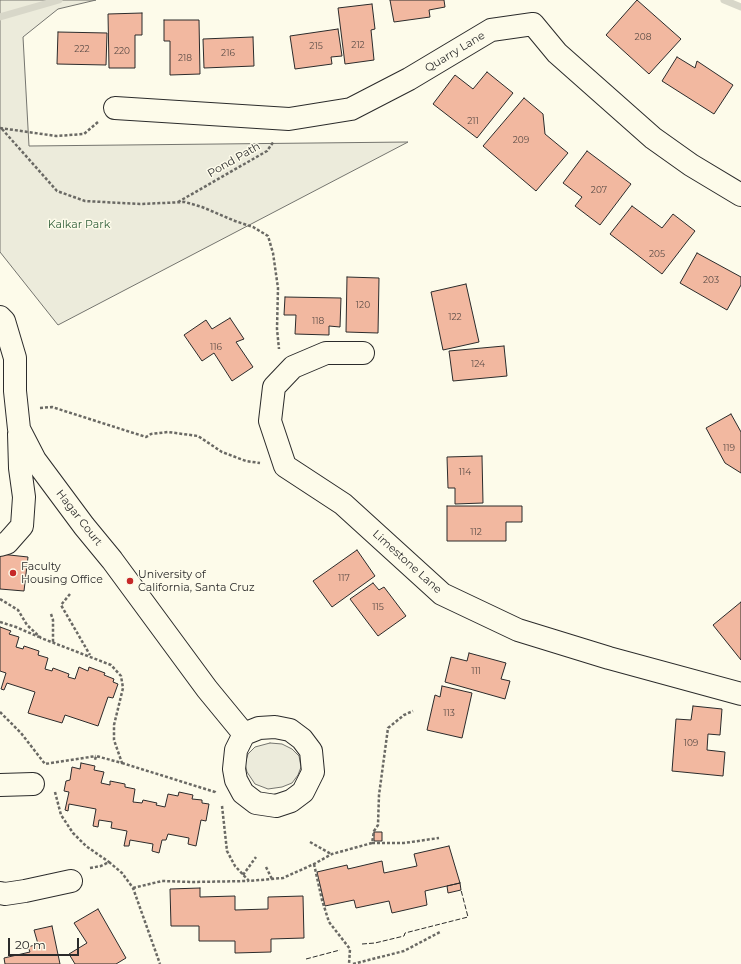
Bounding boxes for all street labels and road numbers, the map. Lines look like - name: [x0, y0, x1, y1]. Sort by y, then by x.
- street label: Quarry Lane: [423, 29, 487, 75]
- street label: Pond Path: [205, 140, 263, 180]
- street label: Hagar Court: [53, 487, 105, 549]
- street label: Limestone Lane: [370, 528, 444, 596]

